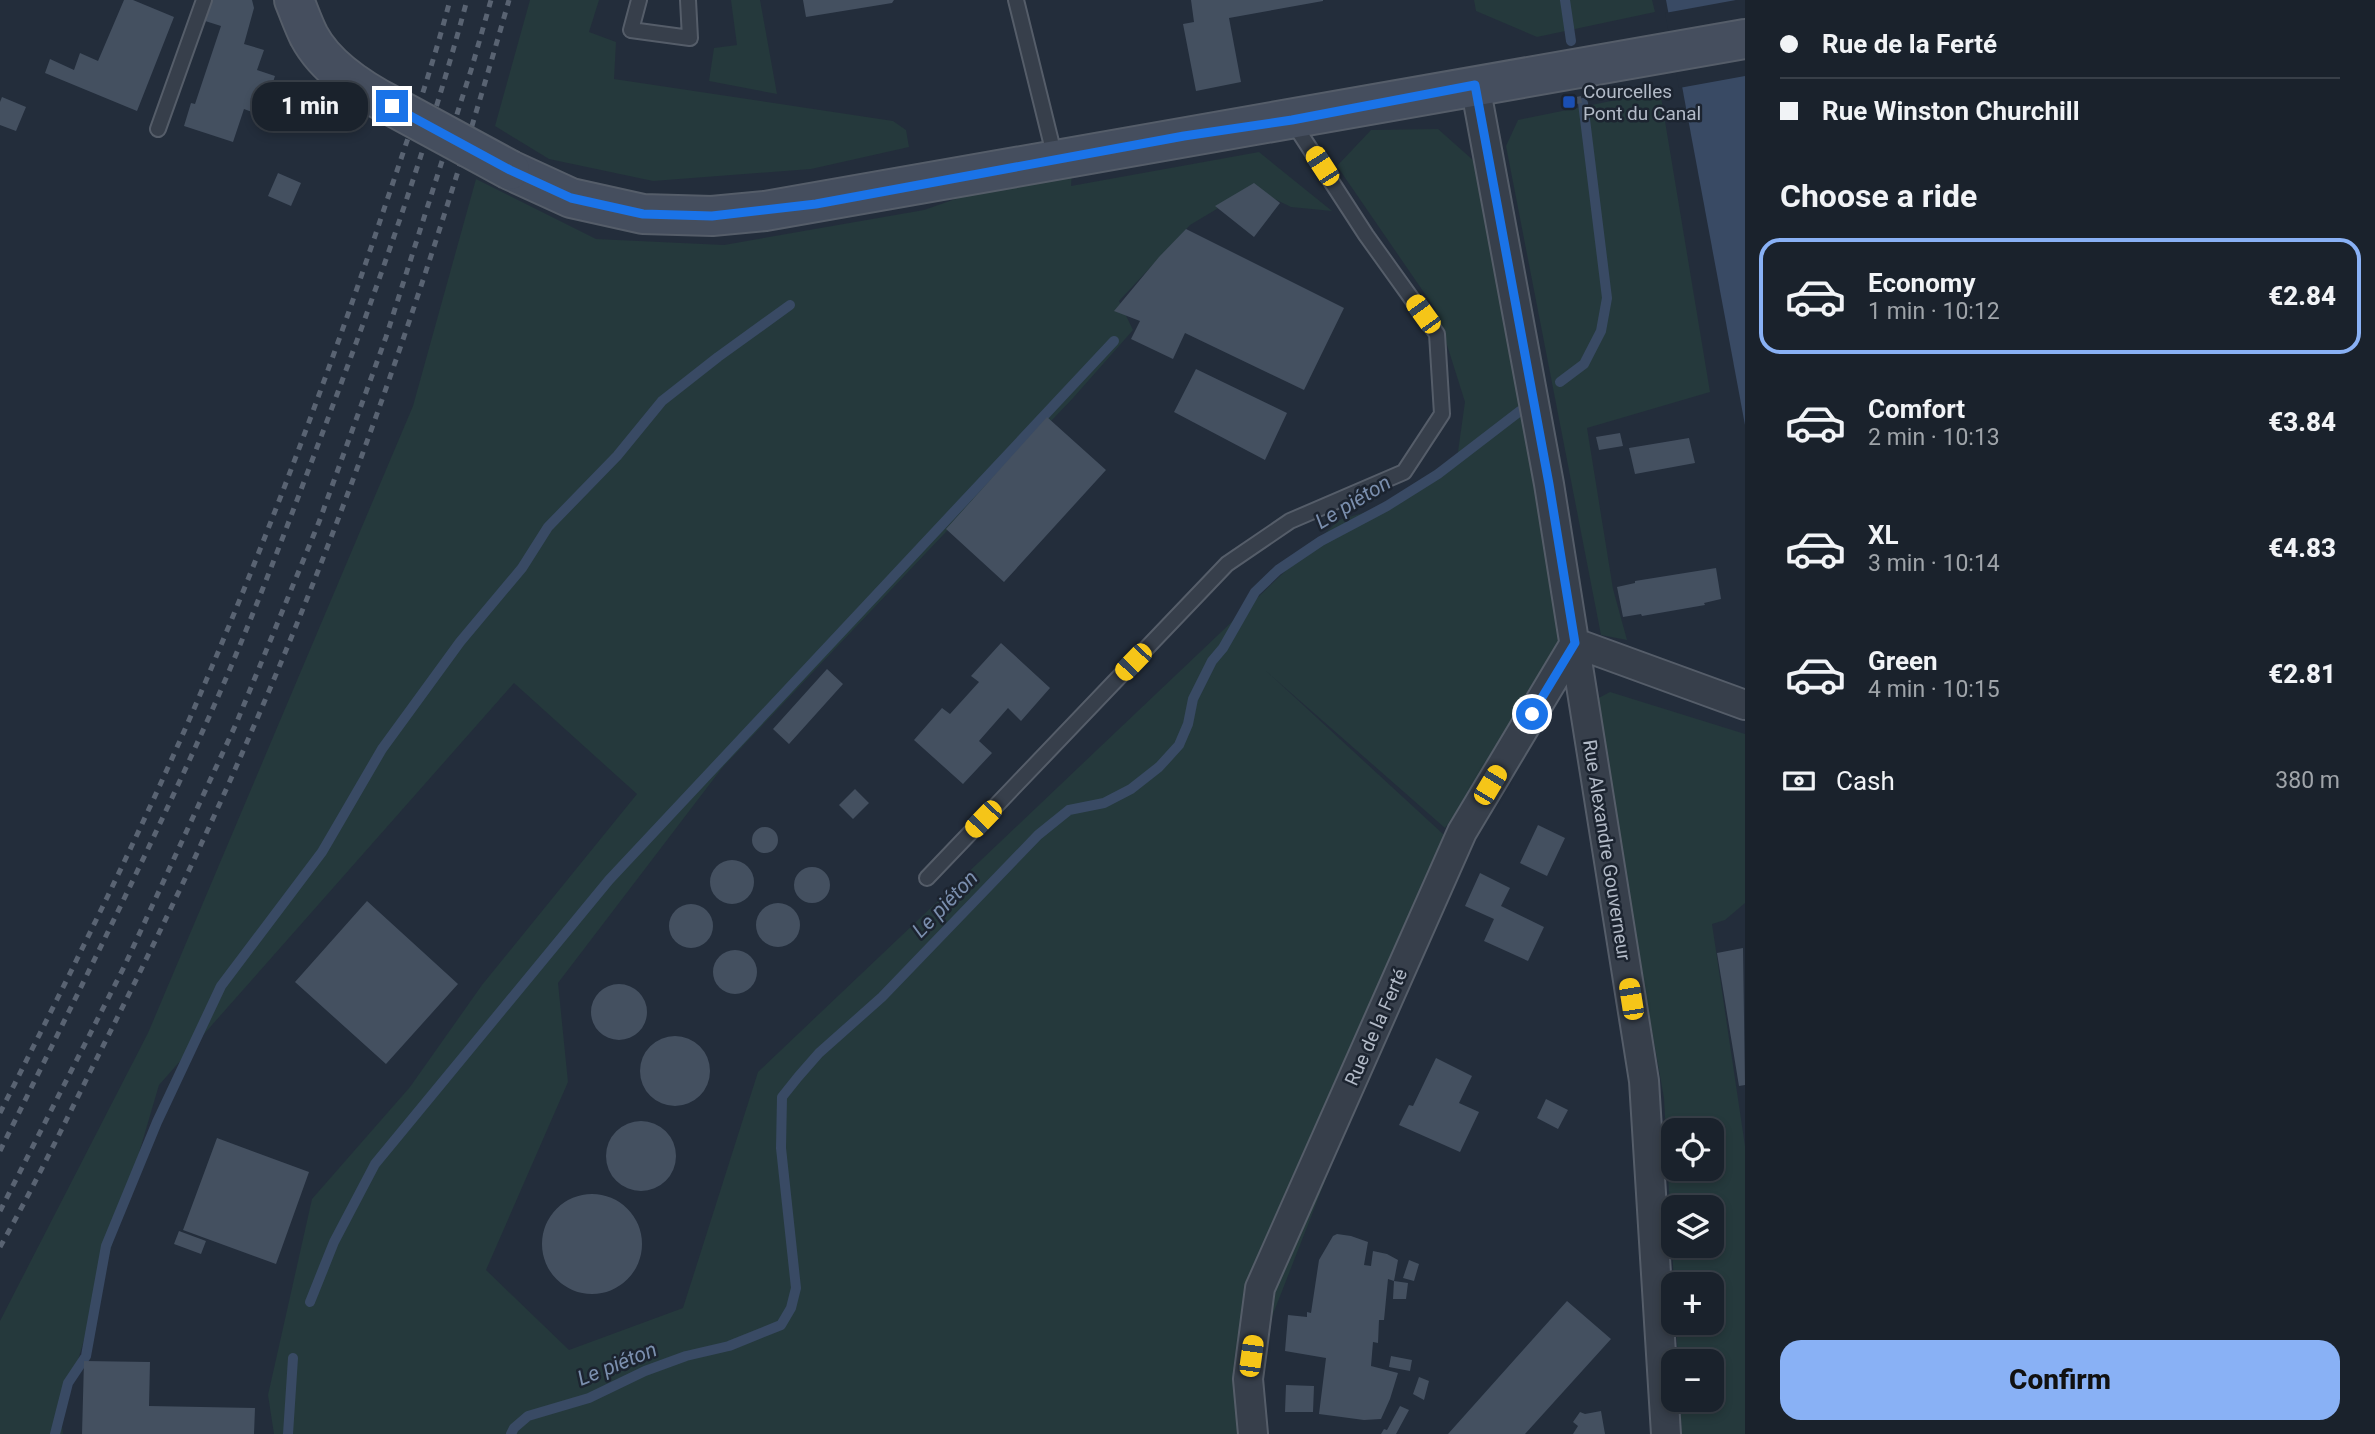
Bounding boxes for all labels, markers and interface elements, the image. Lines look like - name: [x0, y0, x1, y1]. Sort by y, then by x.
- text: Rue de la Ferté: [1822, 29, 1997, 59]
- place label: Courcelles Pont du Canal: [1583, 80, 1701, 125]
- callout: 1 min: [252, 82, 368, 130]
- route end: [376, 90, 408, 122]
- text: 1 min: [281, 93, 339, 120]
- marker: Courcelles Pont du Canal: [1561, 94, 1577, 110]
- text: Rue Winston Churchill: [1822, 96, 2080, 126]
- car: [1302, 143, 1343, 189]
- text: Choose a ride: [1780, 177, 1977, 215]
- icon: car: [1784, 265, 1847, 328]
- text: Economy: [1868, 268, 1975, 298]
- text: €2.84: [2268, 281, 2336, 311]
- car: [1403, 291, 1444, 337]
- text: 1 min · 10:12: [1868, 298, 2000, 325]
- icon: car: [1784, 391, 1847, 454]
- text: Comfort: [1868, 394, 1965, 424]
- text: €3.84: [2268, 407, 2336, 437]
- text: 2 min · 10:13: [1868, 424, 2000, 451]
- water label: Le piéton: [1311, 470, 1395, 534]
- icon: car: [1784, 517, 1847, 580]
- text: XL: [1868, 520, 1899, 550]
- text: €4.83: [2268, 533, 2336, 563]
- text: 3 min · 10:14: [1868, 550, 2000, 577]
- car: [1111, 640, 1156, 684]
- icon: car: [1784, 643, 1847, 706]
- text: Green: [1868, 646, 1938, 676]
- text: €2.81: [2268, 659, 2336, 689]
- text: 4 min · 10:15: [1868, 676, 2000, 703]
- route start: [1516, 698, 1548, 730]
- street label: Rue Alexandre Gouverneur: [1578, 738, 1636, 963]
- car: [1471, 762, 1510, 808]
- icon: cash: [1780, 762, 1818, 800]
- text: Cash: [1836, 766, 1895, 796]
- text: 380 m: [2275, 767, 2340, 794]
- car: [961, 797, 1006, 841]
- water label: Le piéton: [907, 866, 983, 942]
- street label: Rue de la Ferté: [1340, 965, 1412, 1089]
- car: [1618, 977, 1645, 1021]
- map controls: [1661, 1118, 1724, 1412]
- button: locate: [1661, 1118, 1724, 1181]
- button: layers: [1661, 1195, 1724, 1258]
- button: +: [1661, 1272, 1724, 1335]
- car: [1238, 1334, 1265, 1378]
- water label: Le piéton: [574, 1337, 660, 1391]
- button: Confirm: [1780, 1340, 2340, 1420]
- button: −: [1661, 1349, 1724, 1412]

